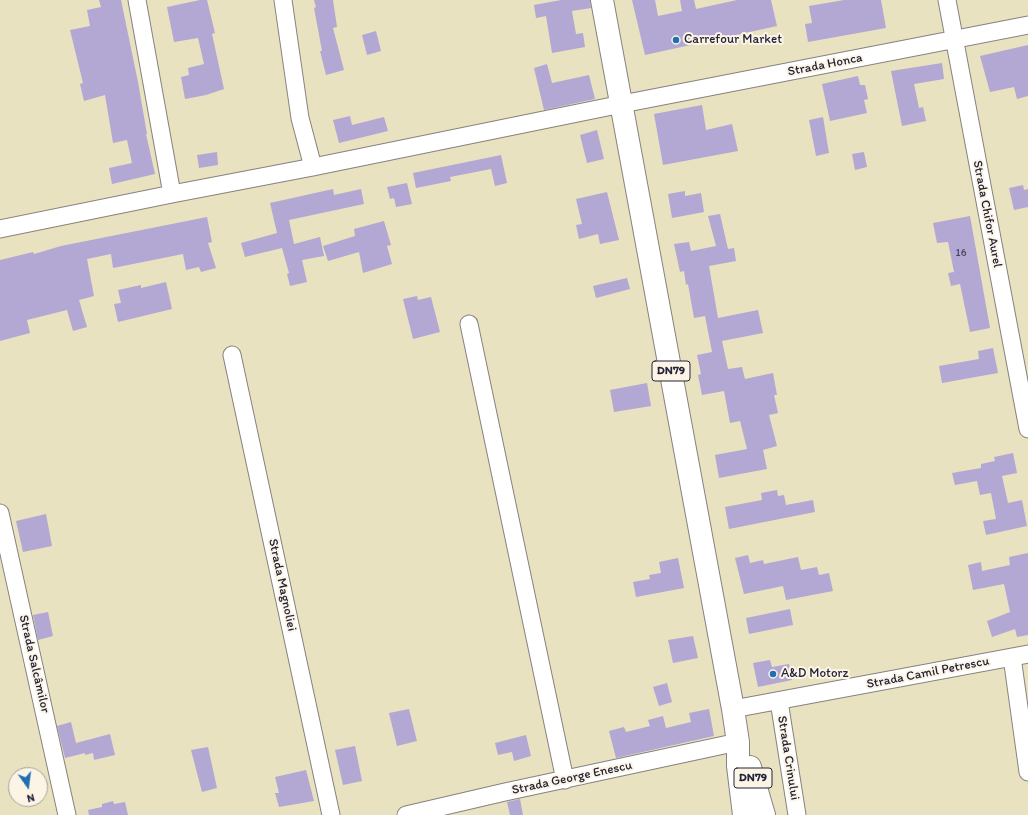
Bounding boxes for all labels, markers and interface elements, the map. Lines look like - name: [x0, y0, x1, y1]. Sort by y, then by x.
- place label: Carrefour Market: [684, 32, 782, 48]
- marker: Carrefour Market: [671, 35, 681, 45]
- street label: Strada Honca: [786, 50, 864, 80]
- street label: Strada Chifor Aurel: [969, 159, 1005, 269]
- house number: 16: [956, 246, 966, 260]
- road number: DN79: [652, 361, 690, 381]
- street label: Strada Magnoliei: [265, 537, 299, 633]
- street label: Strada Salcâmilor: [15, 613, 53, 715]
- street label: Strada Camil Petrescu: [865, 653, 991, 693]
- place label: A&D Motorz: [781, 666, 848, 682]
- marker: A&D Motorz: [768, 669, 778, 679]
- street label: Strada Crinului: [774, 715, 802, 801]
- street label: Strada George Enescu: [510, 758, 634, 798]
- north arrow: [8, 767, 48, 807]
- road number: DN79: [734, 768, 772, 788]
- text: N: [26, 791, 36, 805]

